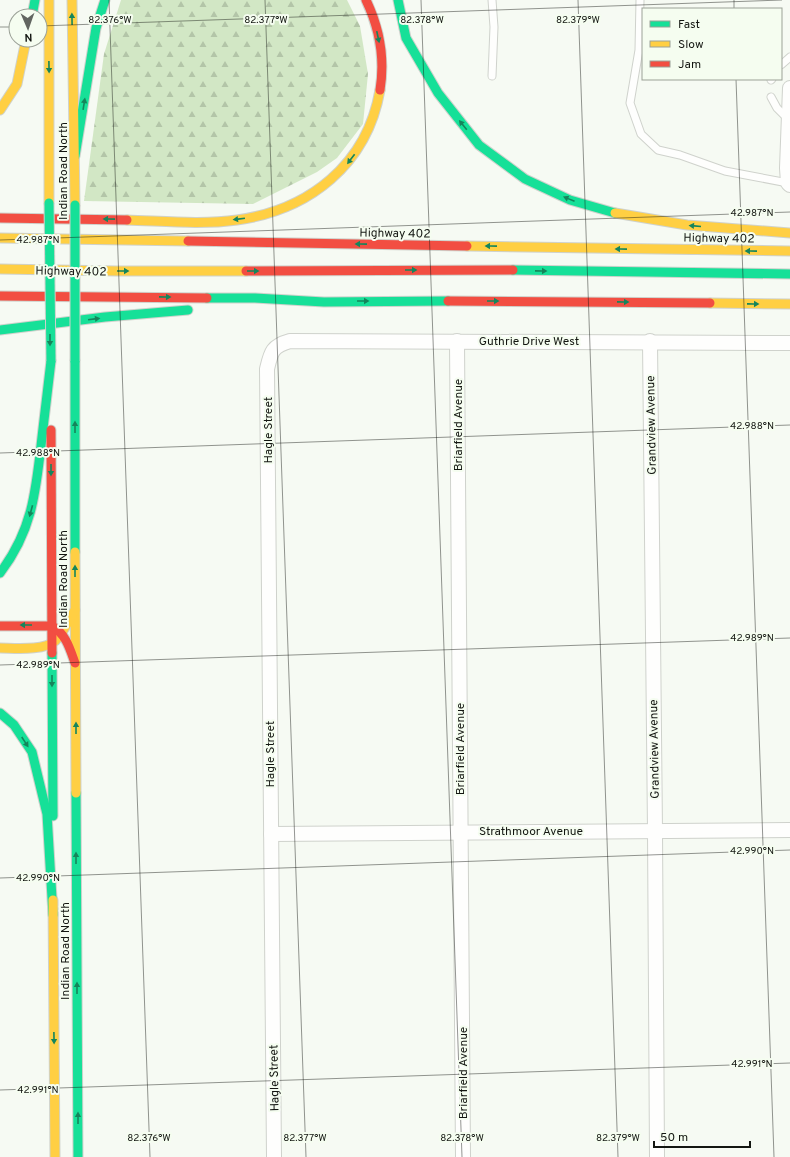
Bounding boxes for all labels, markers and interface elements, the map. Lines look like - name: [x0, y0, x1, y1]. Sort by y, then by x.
- north arrow: [8, 8, 48, 48]
- legend: [642, 8, 782, 80]
- one-way arrow: [69, 12, 75, 25]
- text: 82.376°W: [88, 14, 132, 27]
- text: 82.377°W: [244, 14, 288, 27]
- text: 82.378°W: [400, 14, 444, 27]
- text: 82.379°W: [556, 14, 600, 27]
- text: Fast: [678, 17, 700, 33]
- text: N: [24, 30, 33, 44]
- one-way arrow: [376, 30, 382, 43]
- text: Slow: [678, 37, 704, 53]
- text: Jam: [678, 57, 701, 73]
- one-way arrow: [46, 61, 52, 74]
- one-way arrow: [81, 98, 87, 110]
- one-way arrow: [459, 120, 468, 131]
- street label: Indian Road North: [56, 122, 72, 220]
- one-way arrow: [346, 154, 355, 165]
- one-way arrow: [562, 195, 574, 201]
- text: 42.987°N: [731, 207, 773, 220]
- one-way arrow: [102, 216, 115, 222]
- one-way arrow: [233, 216, 245, 222]
- one-way arrow: [689, 222, 701, 229]
- street label: Highway 402: [359, 225, 431, 243]
- street label: Highway 402: [683, 230, 755, 248]
- text: 42.987°N: [17, 234, 59, 247]
- one-way arrow: [354, 241, 367, 247]
- one-way arrow: [484, 243, 497, 249]
- one-way arrow: [615, 245, 627, 252]
- one-way arrow: [744, 248, 757, 254]
- street label: Highway 402: [35, 263, 107, 281]
- one-way arrow: [405, 267, 418, 273]
- one-way arrow: [117, 268, 130, 274]
- one-way arrow: [247, 268, 260, 274]
- one-way arrow: [535, 268, 548, 274]
- one-way arrow: [159, 294, 172, 300]
- one-way arrow: [357, 298, 370, 304]
- one-way arrow: [487, 298, 500, 304]
- one-way arrow: [617, 299, 630, 305]
- one-way arrow: [747, 301, 760, 307]
- one-way arrow: [88, 316, 100, 322]
- one-way arrow: [47, 334, 53, 347]
- street label: Guthrie Drive West: [479, 334, 579, 350]
- street label: Grandview Avenue: [643, 375, 661, 475]
- street label: Briarfield Avenue: [451, 379, 467, 471]
- street label: Hagle Street: [261, 397, 277, 463]
- one-way arrow: [72, 420, 78, 433]
- text: 42.988°N: [730, 420, 774, 433]
- text: 42.988°N: [16, 447, 60, 460]
- one-way arrow: [48, 464, 54, 477]
- one-way arrow: [27, 504, 33, 517]
- street label: Indian Road North: [56, 530, 72, 628]
- one-way arrow: [72, 564, 78, 577]
- one-way arrow: [19, 622, 32, 628]
- text: 42.989°N: [730, 632, 774, 645]
- text: 42.989°N: [16, 659, 60, 672]
- one-way arrow: [49, 675, 55, 688]
- street label: Grandview Avenue: [646, 699, 664, 799]
- street label: Briarfield Avenue: [453, 703, 469, 795]
- one-way arrow: [73, 721, 79, 734]
- street label: Hagle Street: [263, 721, 279, 787]
- one-way arrow: [21, 737, 29, 747]
- street label: Strathmoor Avenue: [479, 824, 583, 840]
- text: 42.990°N: [730, 845, 774, 858]
- one-way arrow: [73, 851, 79, 864]
- text: 42.990°N: [16, 872, 60, 885]
- street label: Indian Road North: [58, 902, 74, 1000]
- one-way arrow: [74, 981, 80, 994]
- street label: Briarfield Avenue: [456, 1027, 472, 1119]
- one-way arrow: [51, 1032, 57, 1045]
- street label: Hagle Street: [266, 1044, 284, 1111]
- text: 42.991°N: [731, 1058, 773, 1071]
- text: 42.991°N: [17, 1084, 59, 1097]
- one-way arrow: [75, 1111, 81, 1124]
- scale bar: [654, 1123, 750, 1149]
- text: 50 m: [660, 1130, 688, 1146]
- text: 82.376°W: [127, 1132, 171, 1145]
- text: 82.377°W: [283, 1132, 327, 1145]
- text: 82.378°W: [440, 1132, 484, 1145]
- text: 82.379°W: [596, 1132, 640, 1145]

